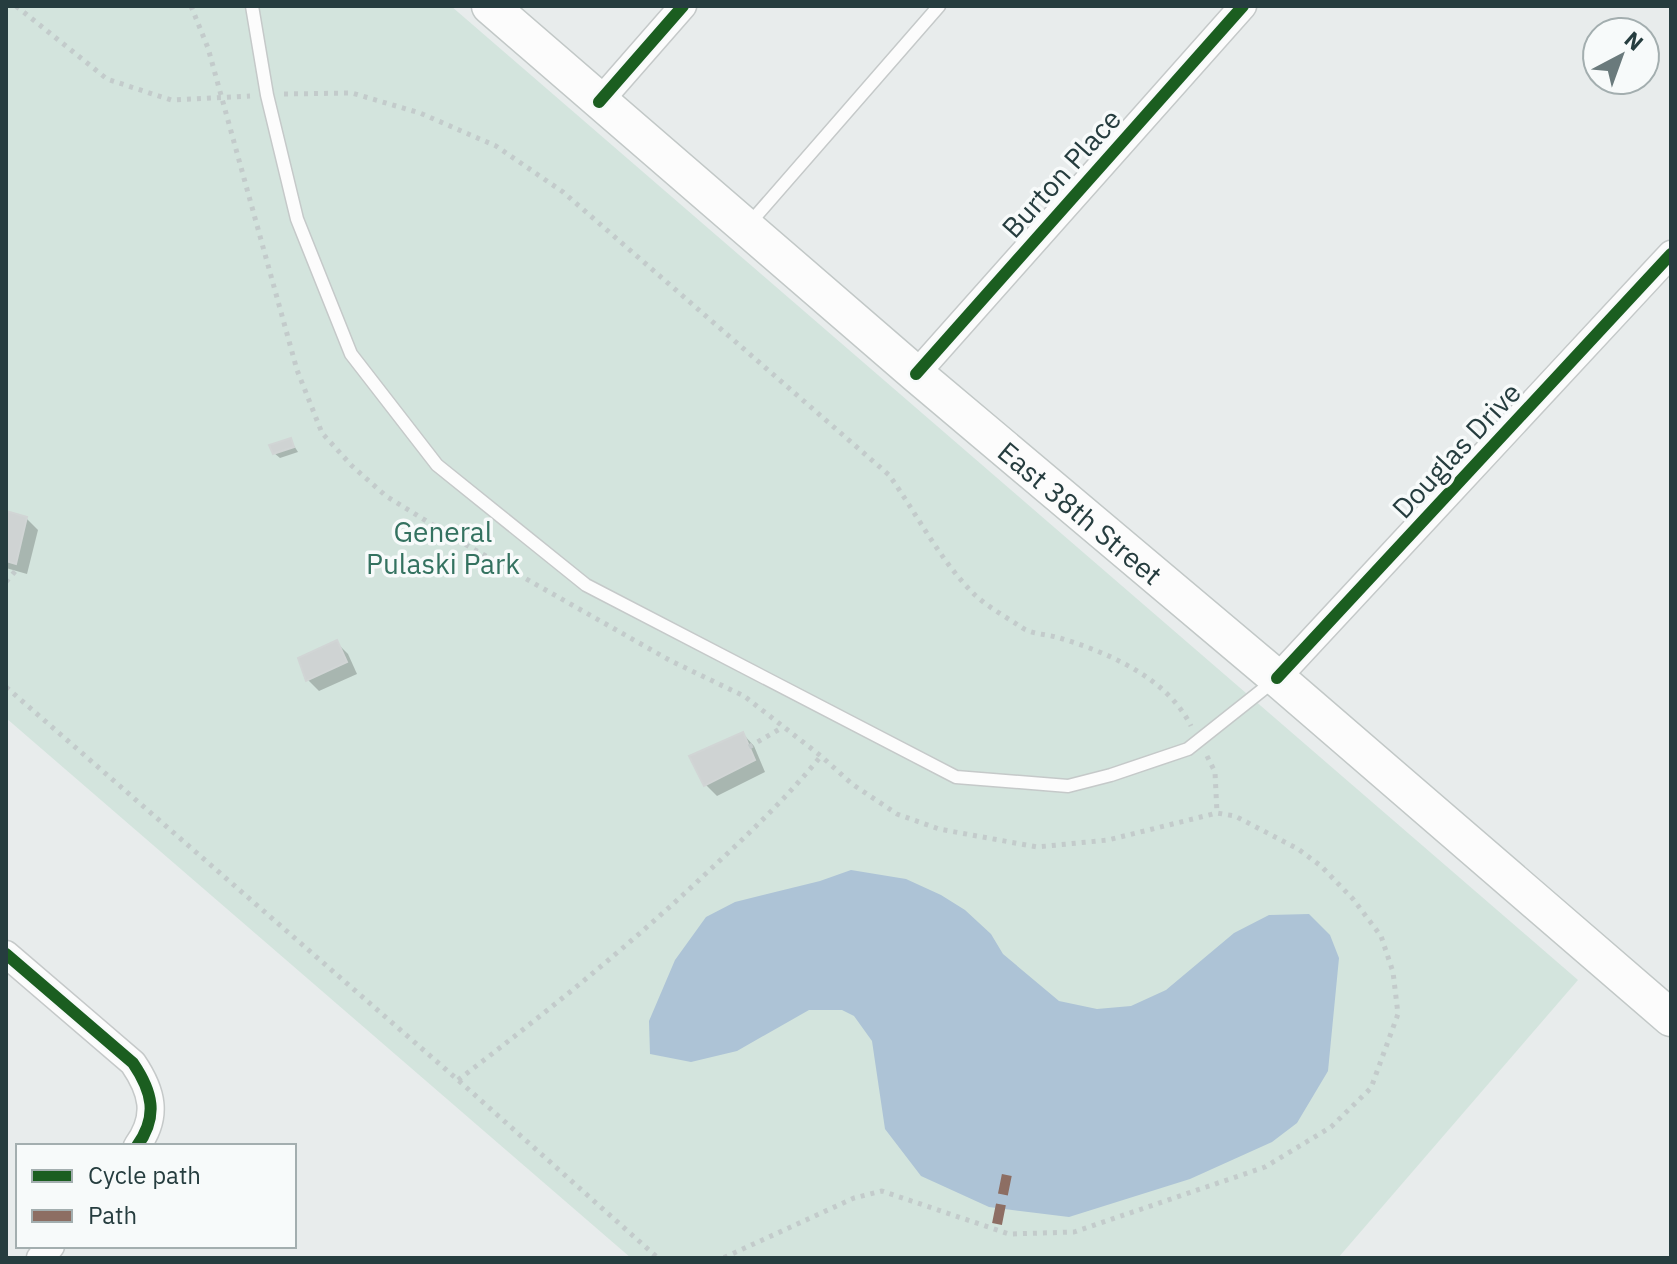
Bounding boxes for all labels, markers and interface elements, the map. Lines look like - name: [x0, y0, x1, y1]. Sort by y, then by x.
- north arrow: [1581, 16, 1661, 96]
- text: N: [1619, 24, 1650, 57]
- street label: Burton Place: [993, 101, 1129, 245]
- street label: Douglas Drive: [1383, 374, 1529, 526]
- street label: East 38th Street: [991, 433, 1170, 592]
- park label: General Pulaski Park: [366, 513, 520, 582]
- legend: [16, 1144, 296, 1248]
- text: Cycle path: [88, 1159, 201, 1191]
- text: Path: [88, 1199, 137, 1231]

